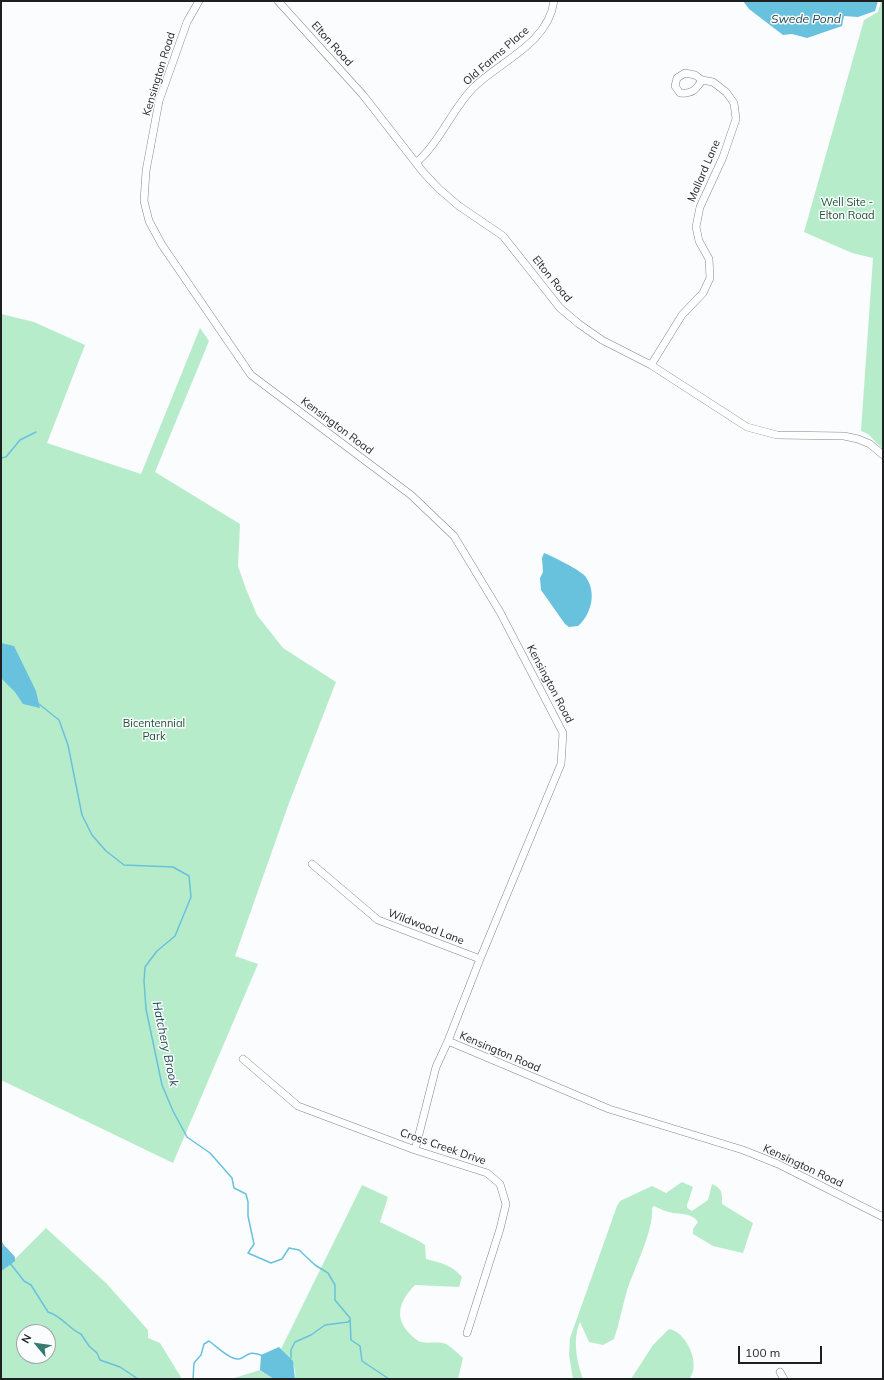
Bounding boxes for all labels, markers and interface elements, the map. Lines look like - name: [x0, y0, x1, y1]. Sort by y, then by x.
- water label: Swede Pond: [771, 12, 841, 26]
- street label: Elton Road: [309, 19, 355, 69]
- street label: Old Farms Place: [460, 24, 532, 88]
- street label: Kensington Road: [140, 31, 178, 117]
- street label: Mallard Lane: [685, 138, 723, 204]
- park label: Well Site - Elton Road: [819, 196, 875, 222]
- street label: Elton Road: [529, 253, 575, 305]
- street label: Kensington Road: [298, 395, 376, 457]
- street label: Kensington Road: [524, 643, 576, 725]
- park label: Bicentennial Park: [123, 717, 185, 743]
- street label: Wildwood Lane: [386, 906, 466, 948]
- water label: Hatchery Brook: [149, 1000, 181, 1088]
- street label: Kensington Road: [457, 1029, 543, 1075]
- street label: Cross Creek Drive: [398, 1126, 488, 1168]
- street label: Kensington Road: [761, 1142, 845, 1190]
- north arrow: [16, 1324, 56, 1364]
- text: N: [18, 1332, 35, 1346]
- scale bar: [740, 1338, 824, 1364]
- text: 100 m: [745, 1345, 780, 1360]

